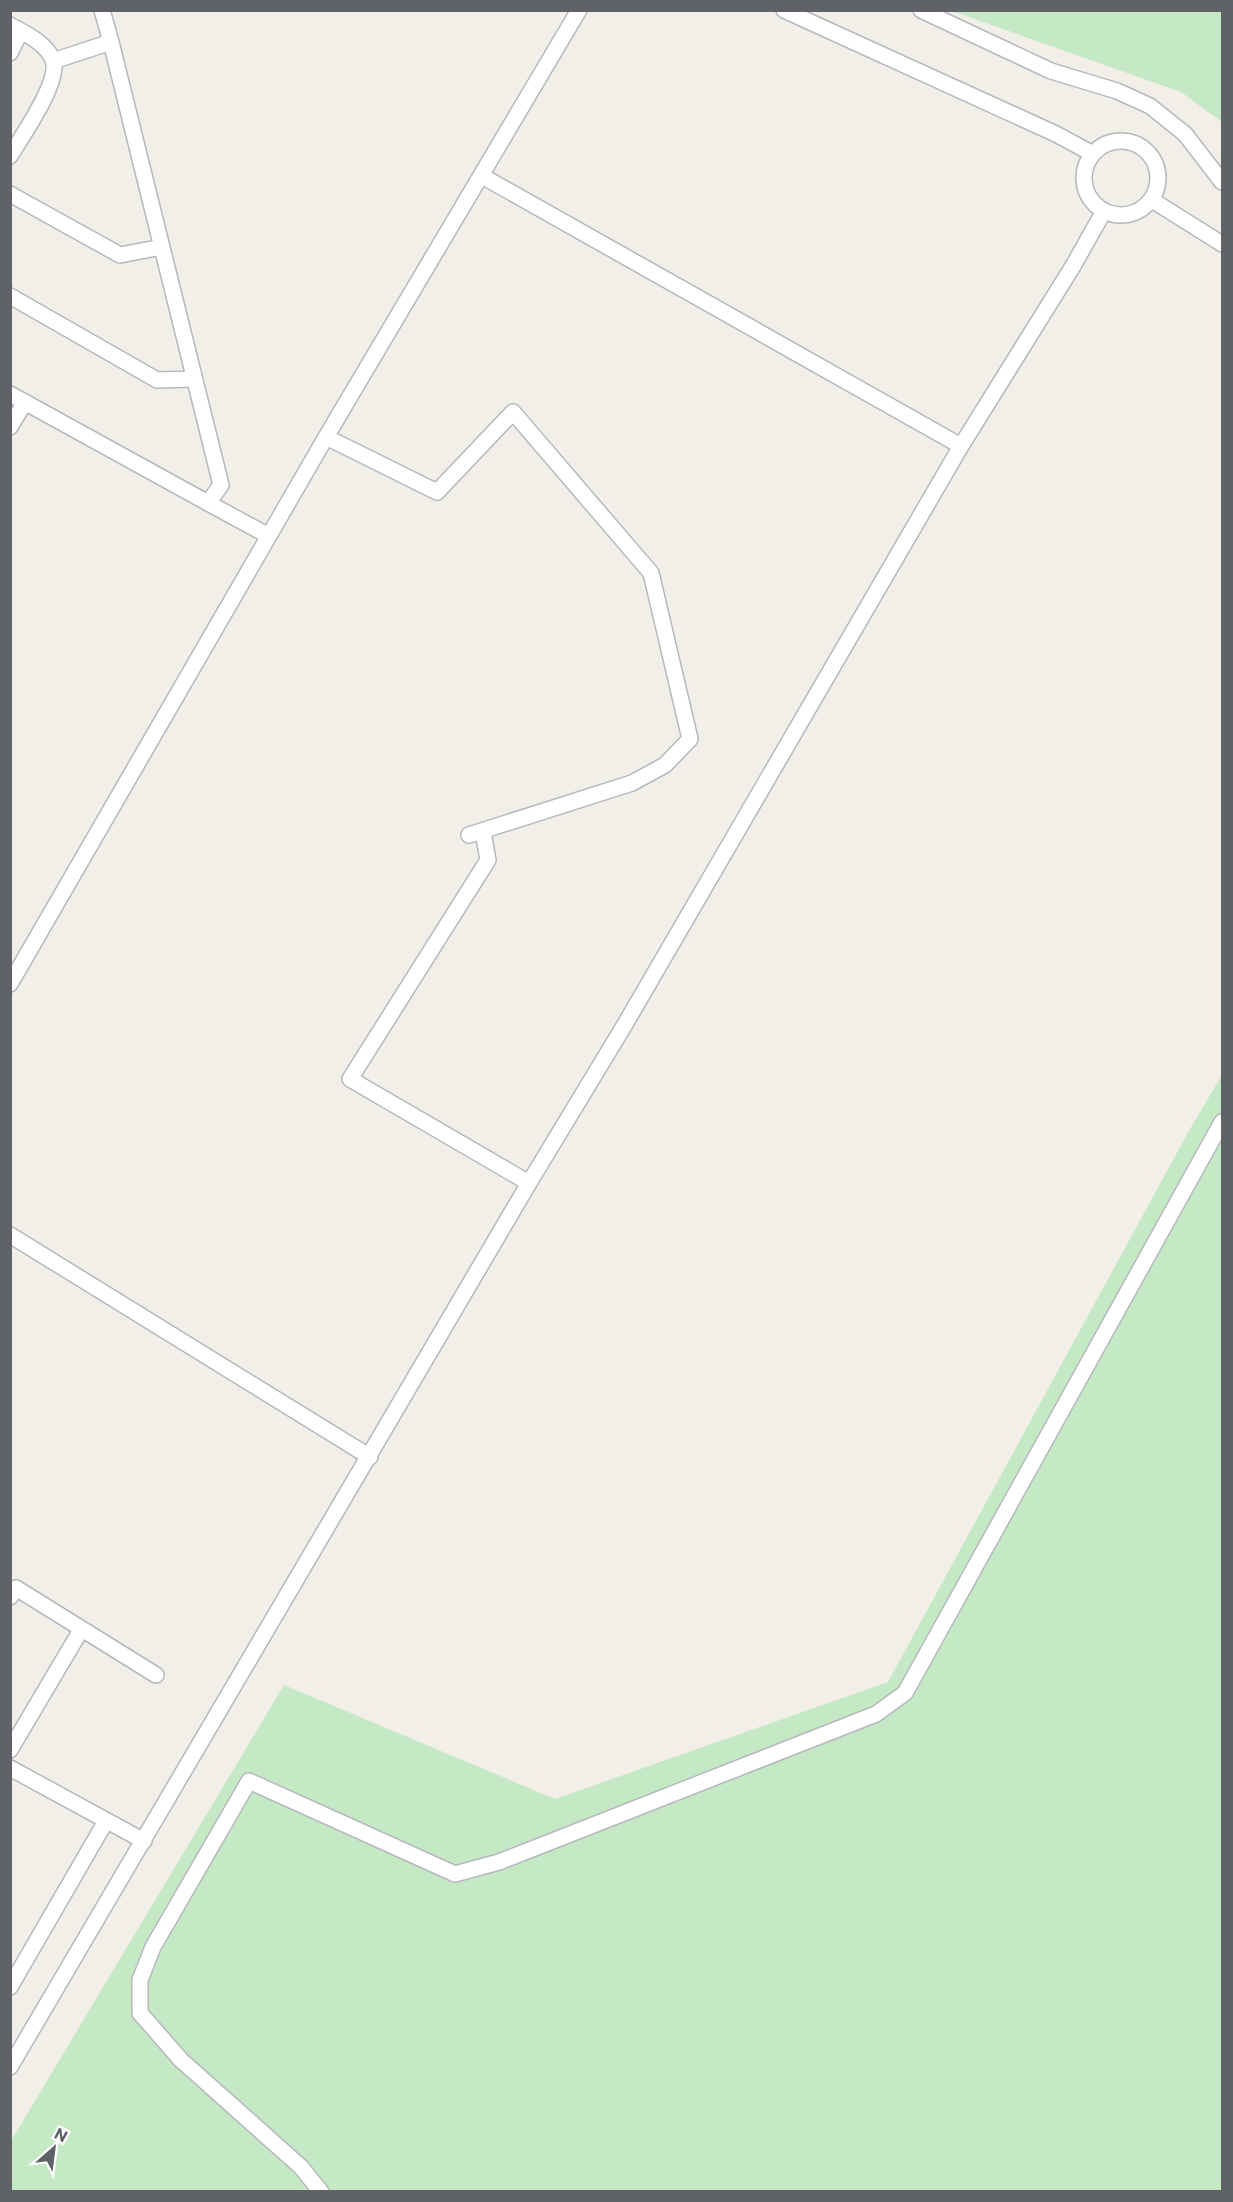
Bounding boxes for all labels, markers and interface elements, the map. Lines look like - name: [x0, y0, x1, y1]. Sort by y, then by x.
- north arrow: [24, 2118, 84, 2178]
- text: N: [52, 2123, 71, 2146]

